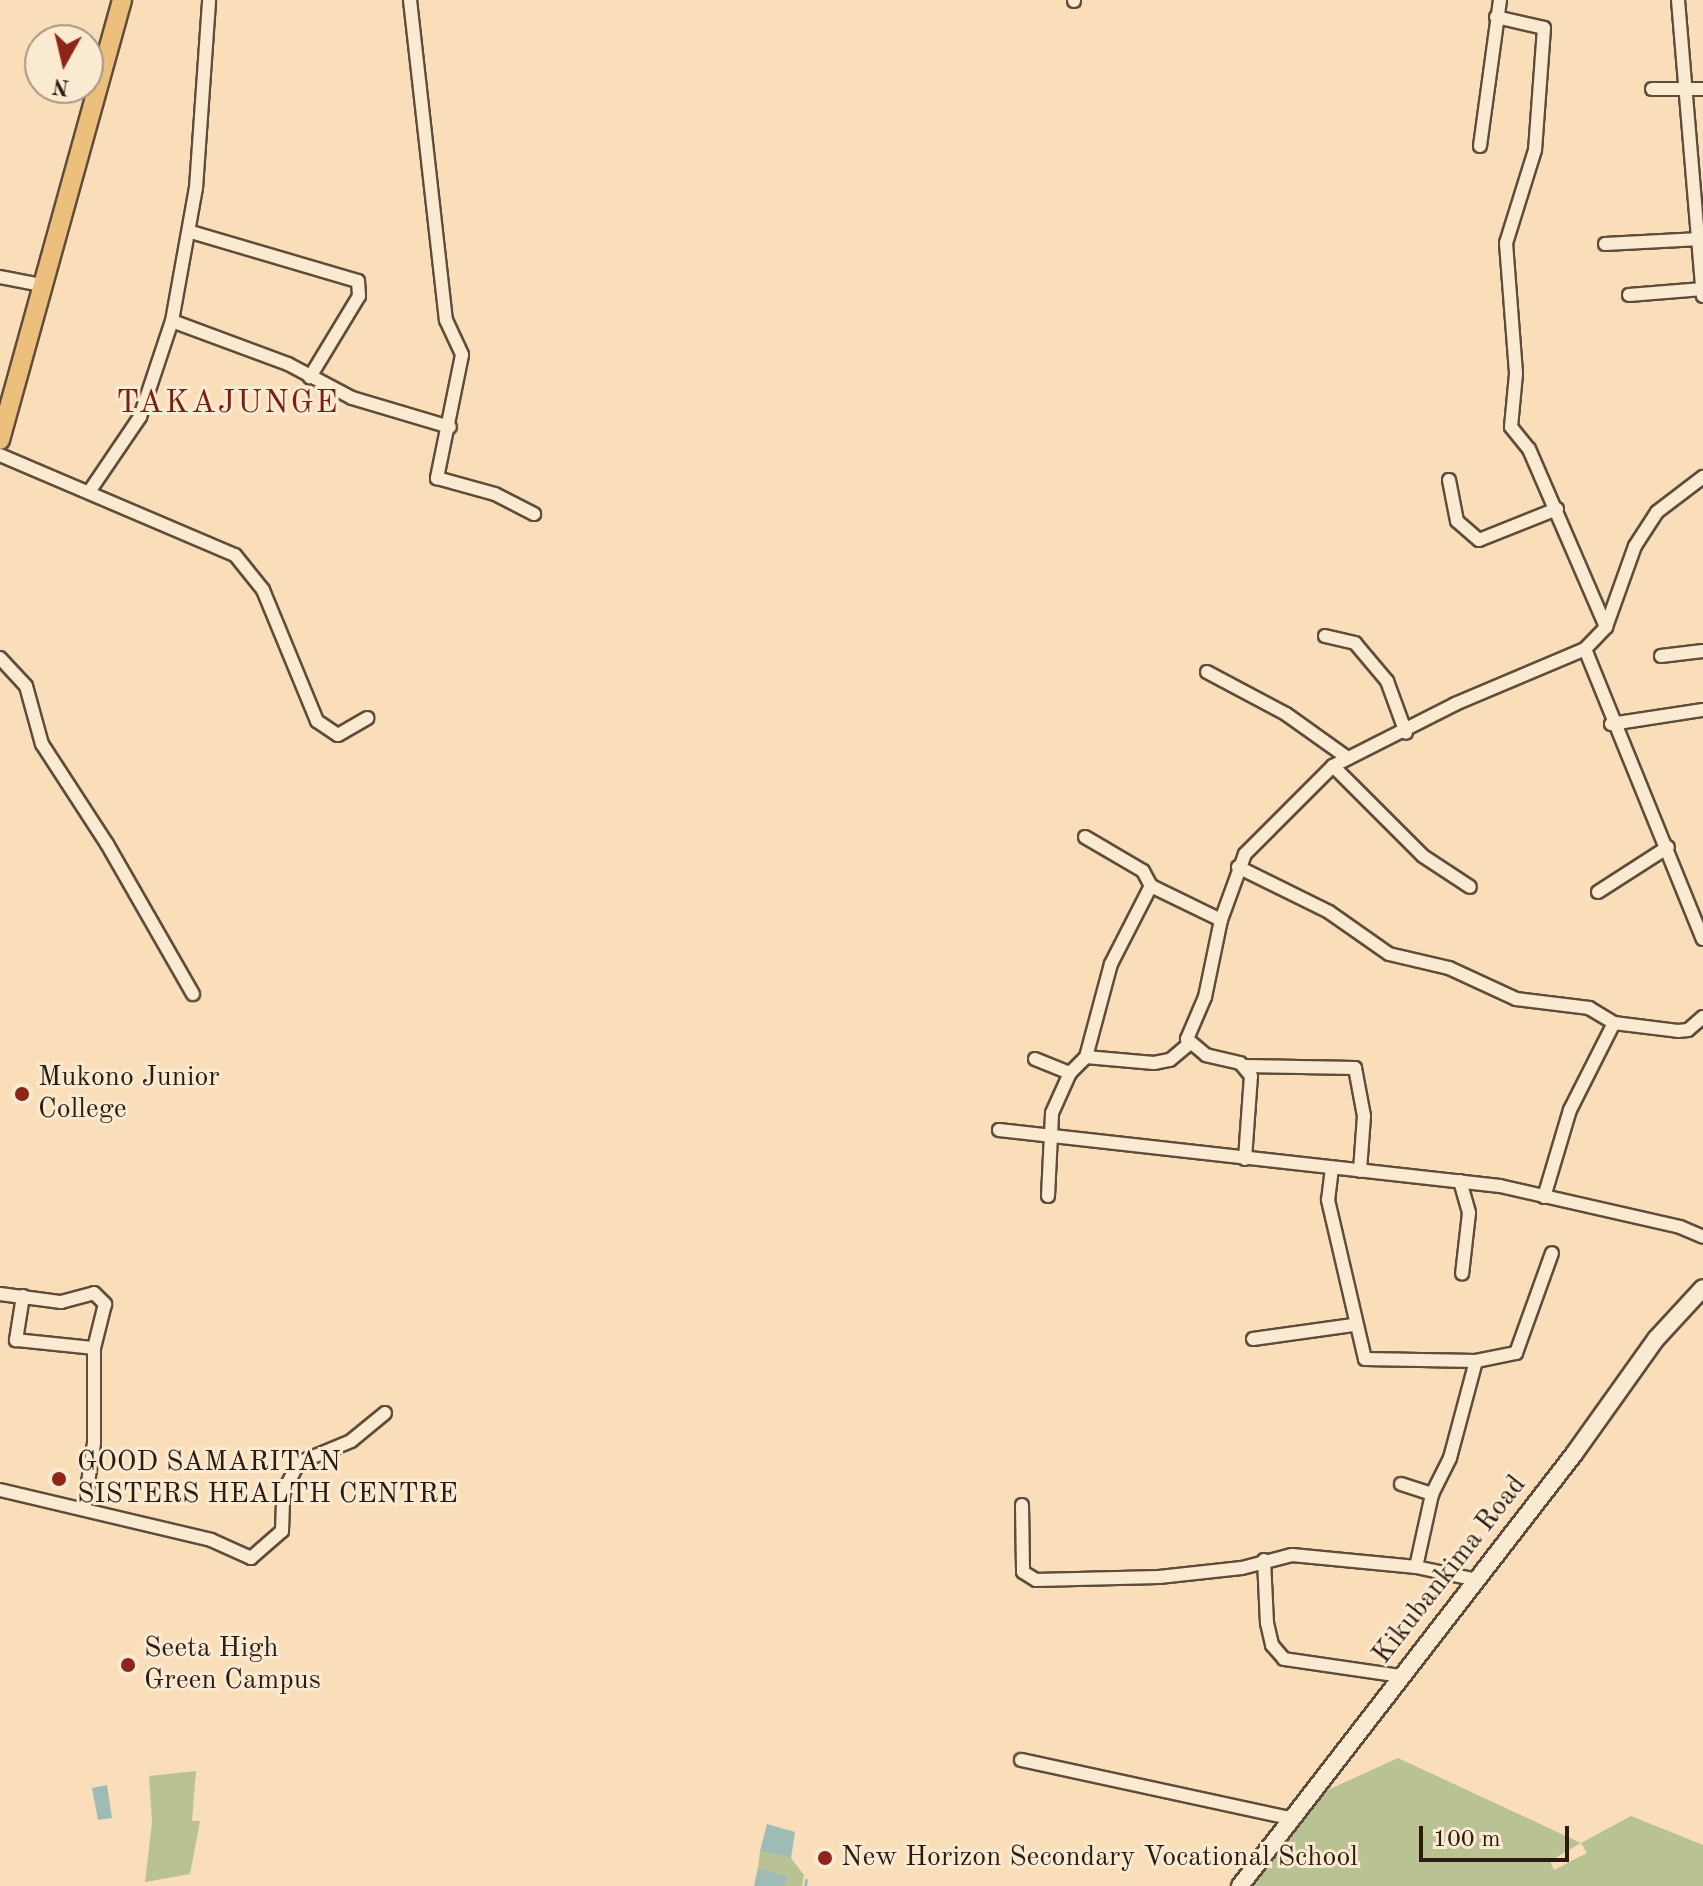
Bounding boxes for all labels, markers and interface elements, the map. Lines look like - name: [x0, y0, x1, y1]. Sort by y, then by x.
- north arrow: [24, 24, 104, 104]
- text: N: [51, 74, 71, 98]
- district label: TAKAJUNGE: [116, 385, 340, 423]
- place label: Mukono Junior College: [38, 1061, 220, 1127]
- marker: Mukono Junior College: [13, 1085, 31, 1103]
- place label: GOOD SAMARITAN SISTERS HEALTH CENTRE: [77, 1446, 458, 1512]
- marker: GOOD SAMARITAN SISTERS HEALTH CENTRE: [48, 1468, 70, 1490]
- street label: Kikubankima Road: [1366, 1469, 1534, 1671]
- place label: Seeta High Green Campus: [144, 1632, 321, 1698]
- marker: Seeta High Green Campus: [119, 1656, 137, 1674]
- scale bar: [1423, 1810, 1573, 1860]
- text: 100 m: [1433, 1828, 1501, 1852]
- place label: New Horizon Secondary Vocational School: [841, 1841, 1358, 1875]
- marker: New Horizon Secondary Vocational School: [816, 1849, 834, 1867]

